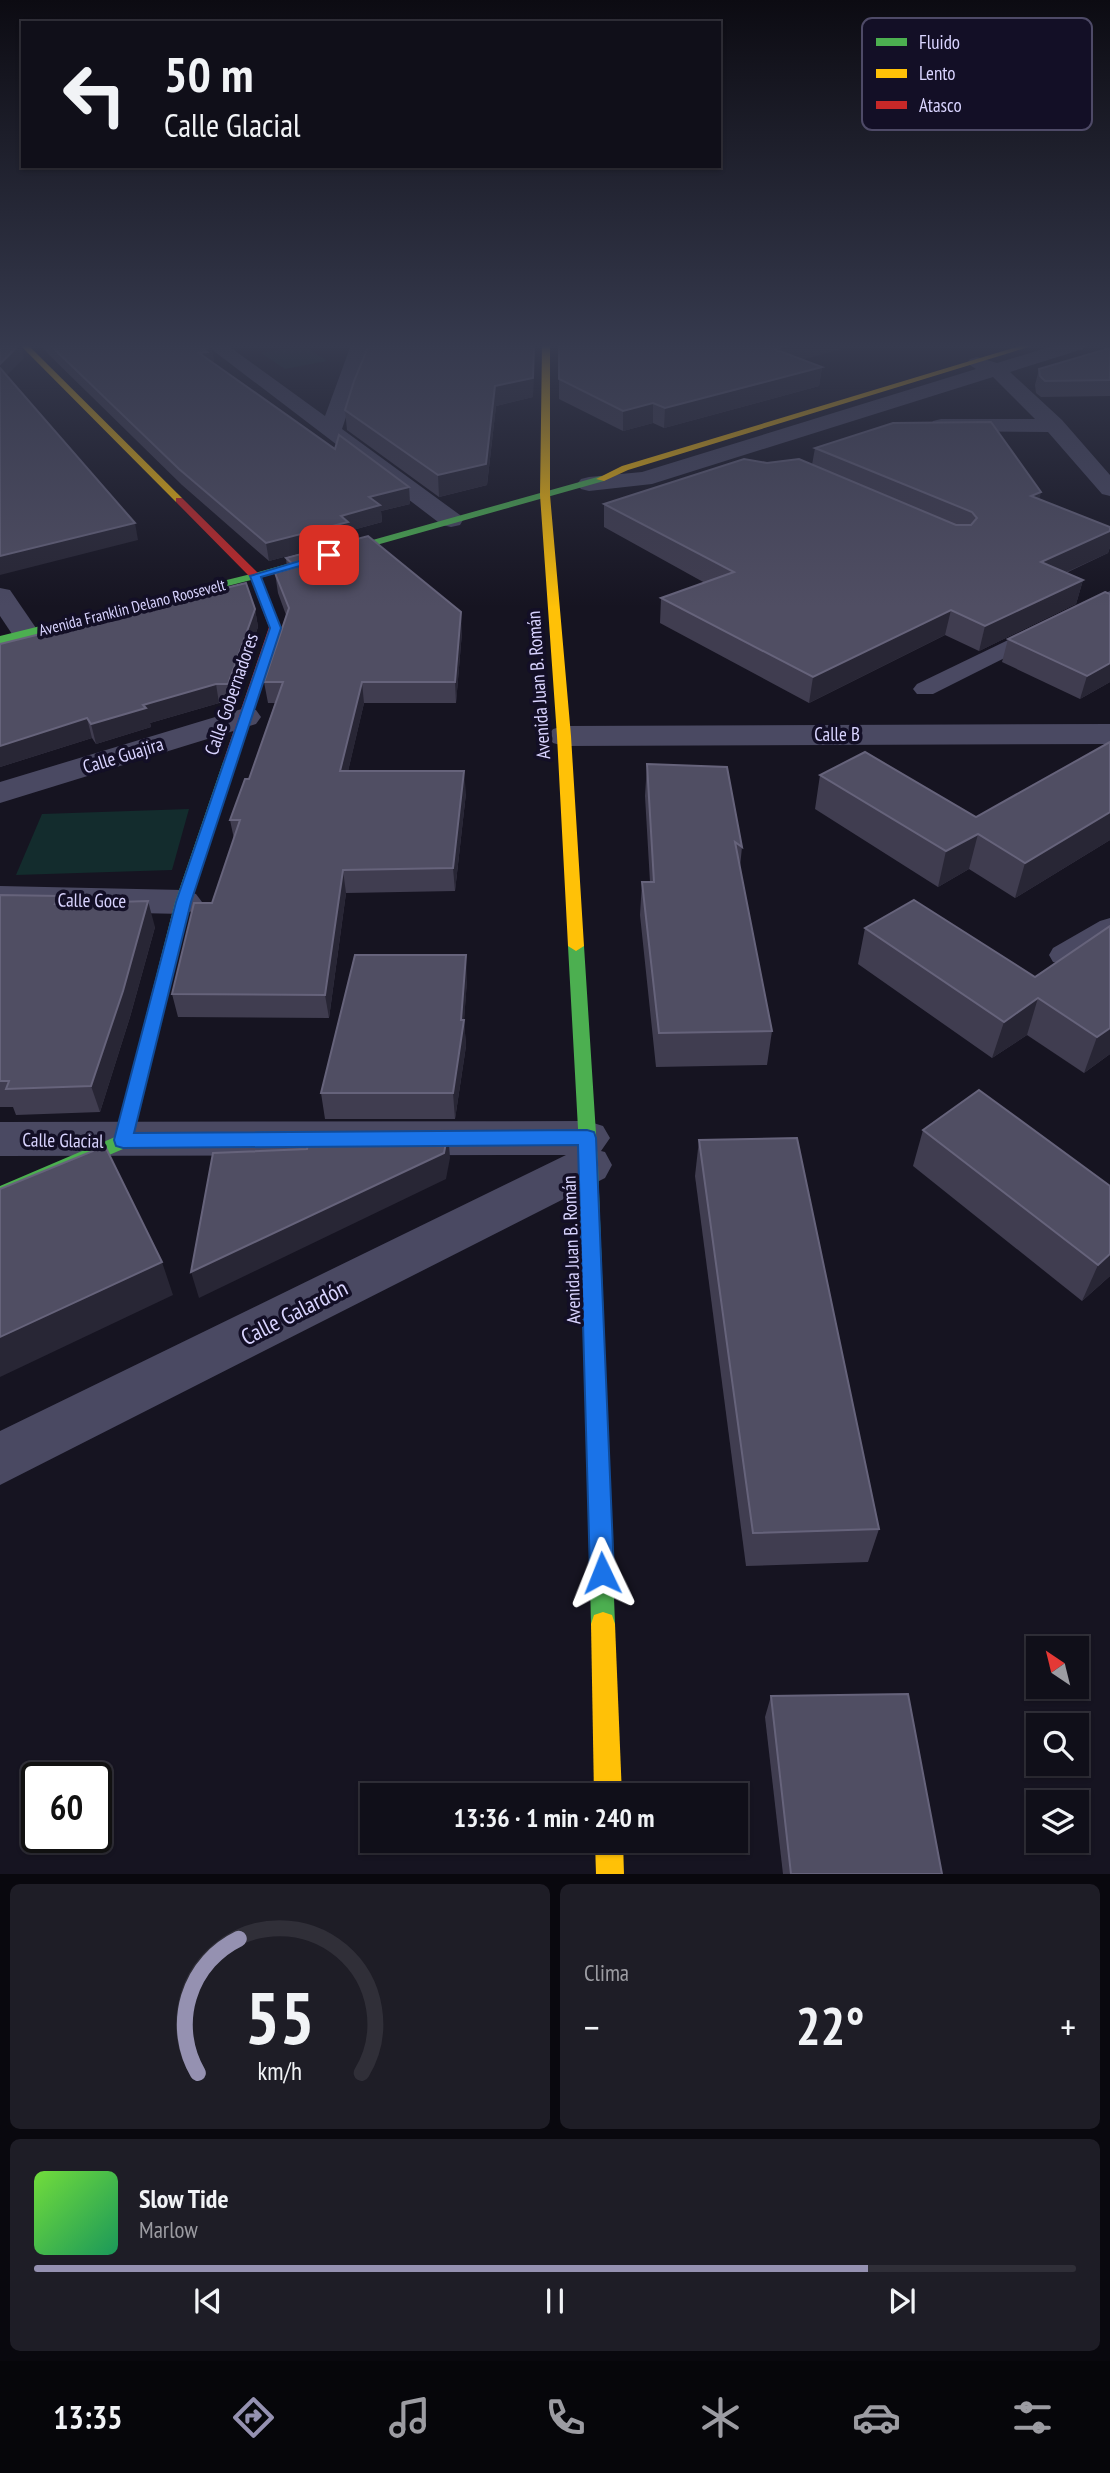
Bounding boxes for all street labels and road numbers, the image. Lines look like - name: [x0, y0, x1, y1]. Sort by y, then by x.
- street label: Avenida Franklin Delano Roosevelt: [37, 574, 228, 640]
- street label: Avenida Juan B. Román: [521, 610, 555, 760]
- street label: Calle Gobernadores: [199, 630, 263, 758]
- street label: Calle B: [814, 722, 860, 746]
- street label: Calle Guajira: [80, 731, 166, 779]
- street label: Calle Goce: [57, 887, 127, 913]
- street label: Calle Glacial: [22, 1127, 104, 1153]
- street label: Avenida Juan B. Román: [556, 1175, 586, 1325]
- street label: Calle Galardón: [236, 1273, 352, 1351]

